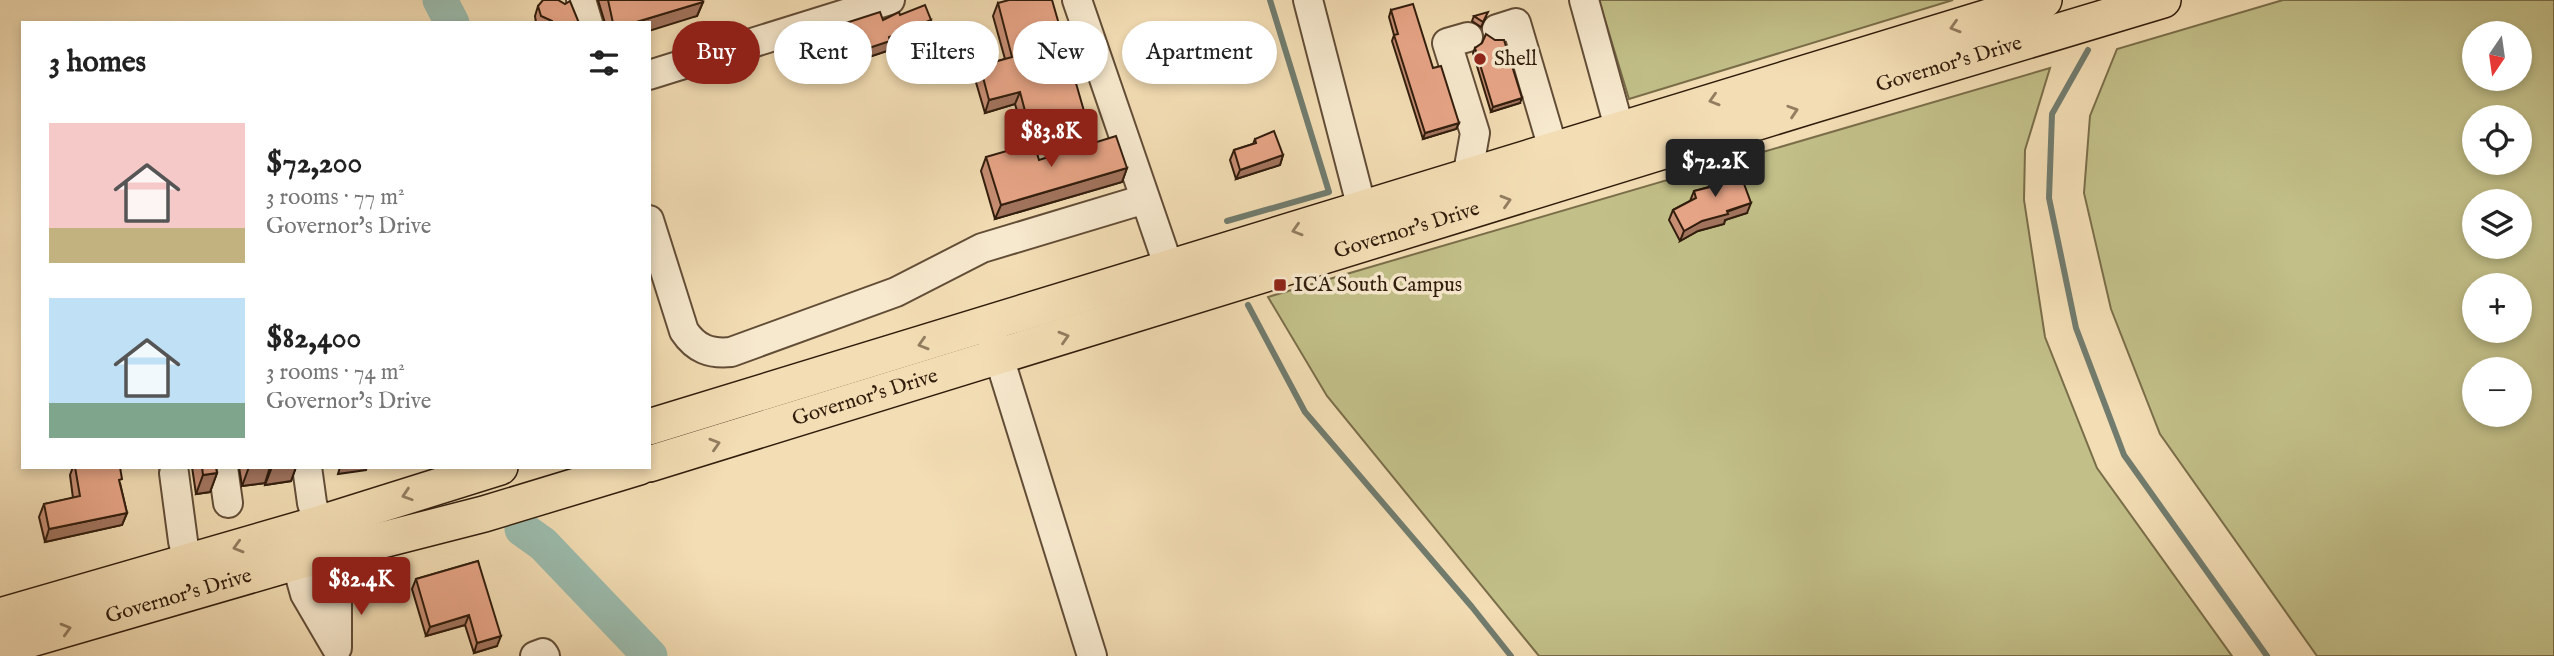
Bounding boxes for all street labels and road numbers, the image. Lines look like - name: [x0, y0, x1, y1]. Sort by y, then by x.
- street label: Governor's Drive: [1873, 29, 2026, 99]
- street label: Governor's Drive: [1331, 195, 1483, 265]
- street label: Governor's Drive: [789, 362, 942, 433]
- street label: Governor's Drive: [102, 562, 255, 630]

